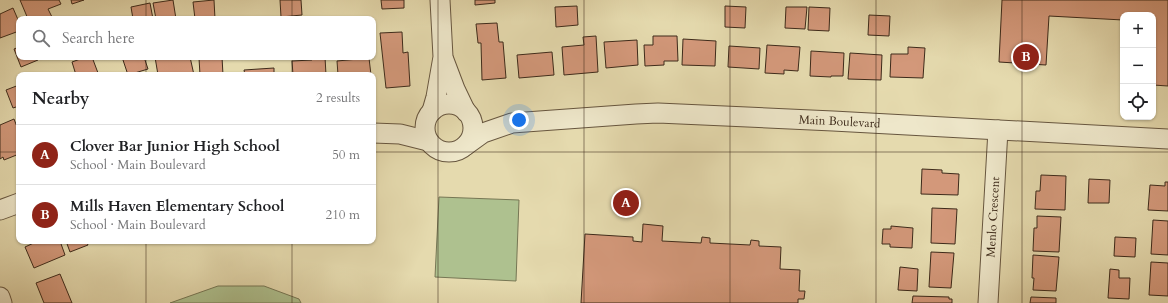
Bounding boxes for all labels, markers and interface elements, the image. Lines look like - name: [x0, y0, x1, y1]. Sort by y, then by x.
- map controls: [1120, 12, 1156, 120]
- button: +: [1120, 12, 1156, 48]
- search box: [16, 16, 376, 60]
- icon: search: [30, 27, 52, 49]
- text: Search here: [62, 28, 135, 48]
- pin: B: [1013, 42, 1039, 72]
- button: −: [1120, 48, 1156, 84]
- button: locate: [1120, 84, 1156, 120]
- text: Nearby: [32, 87, 89, 110]
- text: 2 results: [316, 89, 360, 107]
- your location: [509, 110, 529, 130]
- street label: Main Boulevard: [798, 111, 881, 132]
- text: Clover Bar Junior High School: [70, 136, 280, 156]
- text: A: [40, 146, 50, 164]
- text: 50 m: [332, 146, 360, 164]
- text: School · Main Boulevard: [70, 156, 206, 174]
- street label: Menlo Crescent: [983, 176, 1003, 258]
- pin: A: [613, 188, 639, 218]
- text: Mills Haven Elementary School: [70, 196, 284, 216]
- text: B: [40, 206, 50, 224]
- text: 210 m: [326, 206, 360, 224]
- text: School · Main Boulevard: [70, 216, 206, 234]

